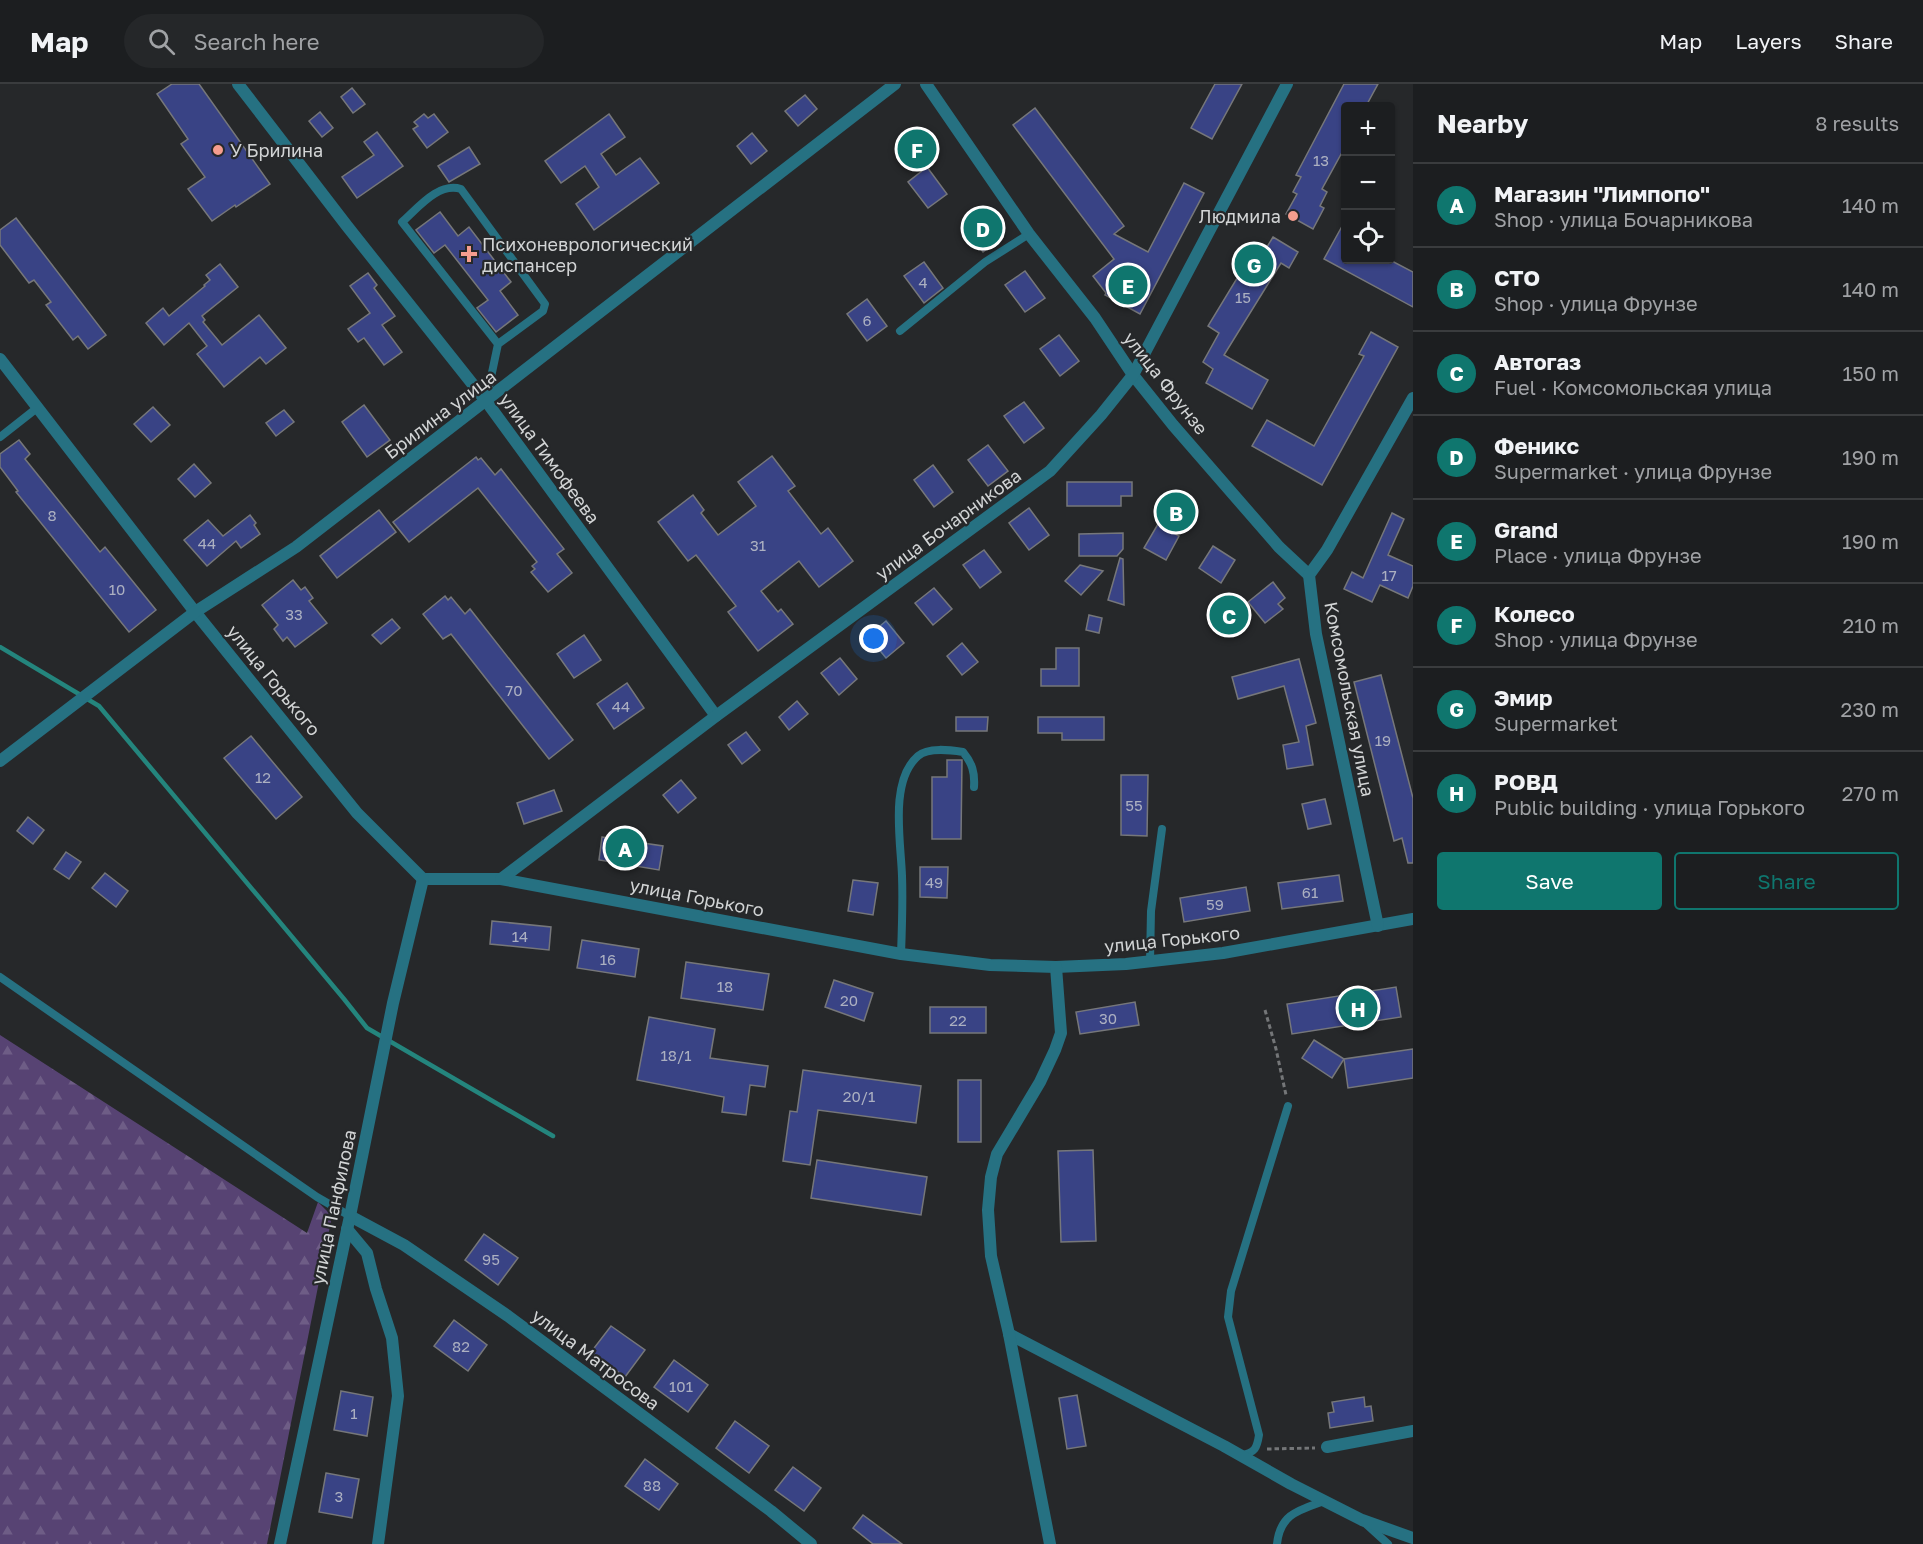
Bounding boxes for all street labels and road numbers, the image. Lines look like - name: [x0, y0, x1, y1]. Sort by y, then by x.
- street label: улица Фрунзе: [1119, 327, 1213, 439]
- street label: Брилина улица: [380, 365, 500, 463]
- street label: улица Тимофеева: [495, 388, 605, 528]
- street label: улица Бочарникова: [871, 464, 1025, 584]
- street label: Комсомольская улица: [1320, 600, 1380, 798]
- street label: улица Горького: [223, 620, 325, 740]
- street label: улица Горького: [628, 873, 766, 921]
- street label: улица Горького: [1103, 921, 1241, 957]
- street label: улица Панфилова: [306, 1128, 360, 1286]
- street label: улица Матросова: [528, 1304, 664, 1414]

